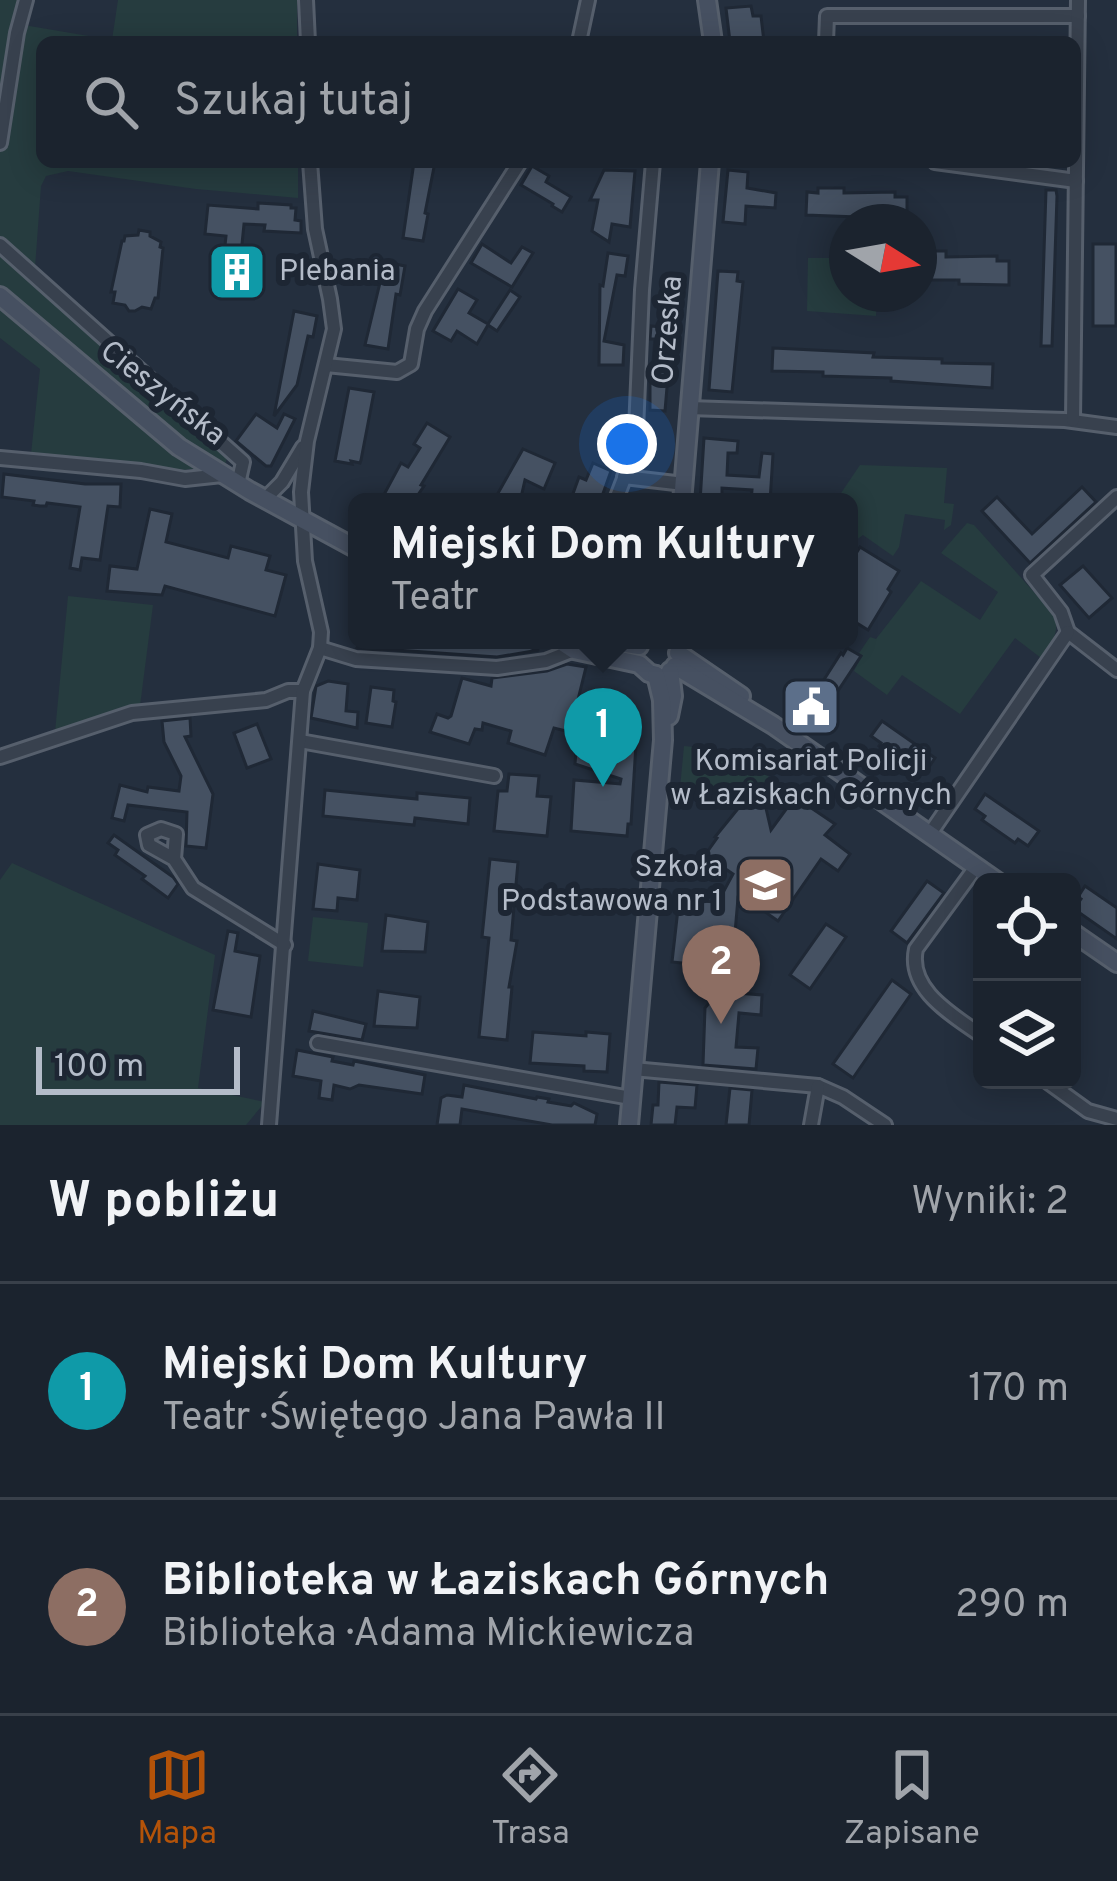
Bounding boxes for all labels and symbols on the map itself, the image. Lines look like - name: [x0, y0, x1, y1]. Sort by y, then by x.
- north arrow: [829, 204, 937, 312]
- building icon: Plebania: [206, 241, 268, 303]
- place label: Plebania: [279, 254, 396, 291]
- street label: Orzeska: [646, 274, 692, 386]
- street label: Cieszyńska: [92, 333, 232, 455]
- your location: [597, 414, 657, 474]
- public building icon: Komisariat Policji w Łaziskach Górnych: [780, 676, 842, 738]
- pin: 1: [564, 688, 642, 787]
- place label: Komisariat Policji w Łaziskach Górnych: [670, 744, 952, 815]
- place label: Szkoła Podstawowa nr 1: [501, 850, 723, 921]
- school or university icon: Szkoła Podstawowa nr 1: [734, 854, 796, 916]
- pin: 2: [682, 925, 760, 1024]
- scale bar: [36, 1041, 240, 1094]

